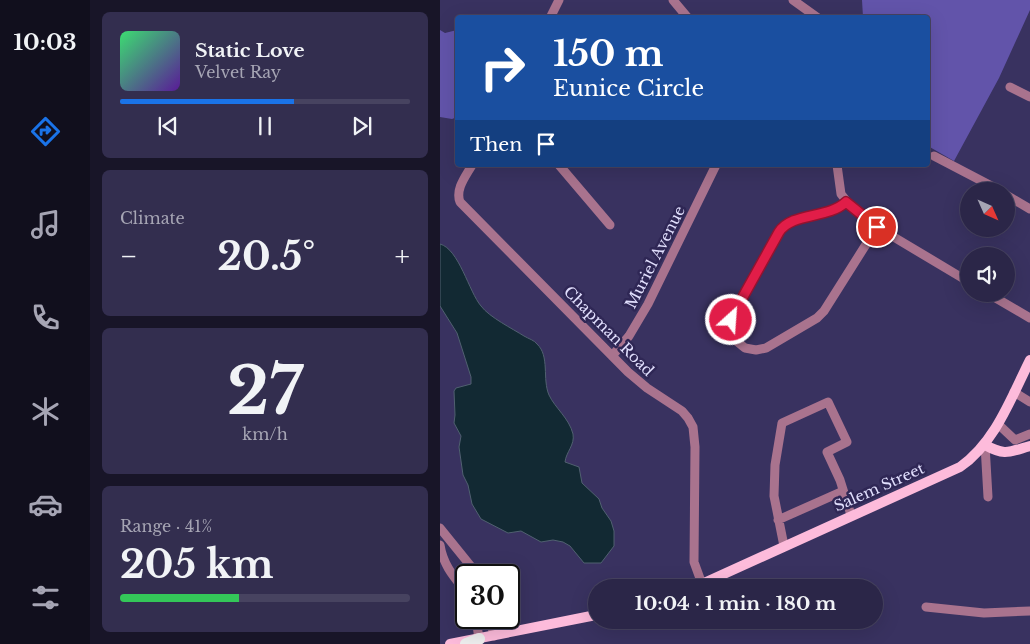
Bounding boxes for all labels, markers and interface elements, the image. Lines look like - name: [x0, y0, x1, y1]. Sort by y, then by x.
- text: 10:03: [13, 29, 77, 56]
- text: 150 m: [553, 32, 664, 75]
- icon: right: [470, 35, 535, 100]
- text: Static Love: [195, 39, 305, 62]
- text: Velvet Ray: [195, 62, 281, 82]
- text: Eunice Circle: [553, 75, 704, 102]
- icon: previous: [154, 112, 182, 140]
- icon: pause: [251, 112, 279, 140]
- icon: next: [348, 112, 376, 140]
- icon: directions: [28, 114, 63, 149]
- icon: arrive: [532, 130, 560, 158]
- text: Then: [470, 133, 522, 156]
- north arrow: [960, 182, 1015, 238]
- map controls: [960, 182, 1015, 302]
- street label: Muriel Avenue: [621, 202, 689, 312]
- pin: [856, 206, 898, 248]
- icon: music: [28, 207, 63, 242]
- text: Climate: [120, 208, 185, 228]
- icon: arrive: [863, 213, 891, 241]
- text: 20.5°: [217, 233, 315, 280]
- text: −: [120, 239, 138, 274]
- text: +: [395, 239, 410, 274]
- button: sound: [960, 247, 1015, 302]
- street label: Chapman Road: [560, 282, 658, 380]
- position arrow: [704, 293, 756, 345]
- icon: phone: [28, 300, 63, 335]
- text: 27: [227, 351, 303, 432]
- icon: climate: [28, 394, 63, 429]
- text: km/h: [242, 424, 288, 444]
- street label: Salem Street: [831, 458, 927, 515]
- icon: car: [28, 487, 63, 522]
- text: Range · 41%: [120, 516, 212, 536]
- text: 205 km: [120, 541, 273, 588]
- speed limit sign: 30: [455, 564, 520, 629]
- icon: filters: [28, 580, 63, 615]
- text: 10:04 · 1 min · 180 m: [635, 592, 836, 615]

